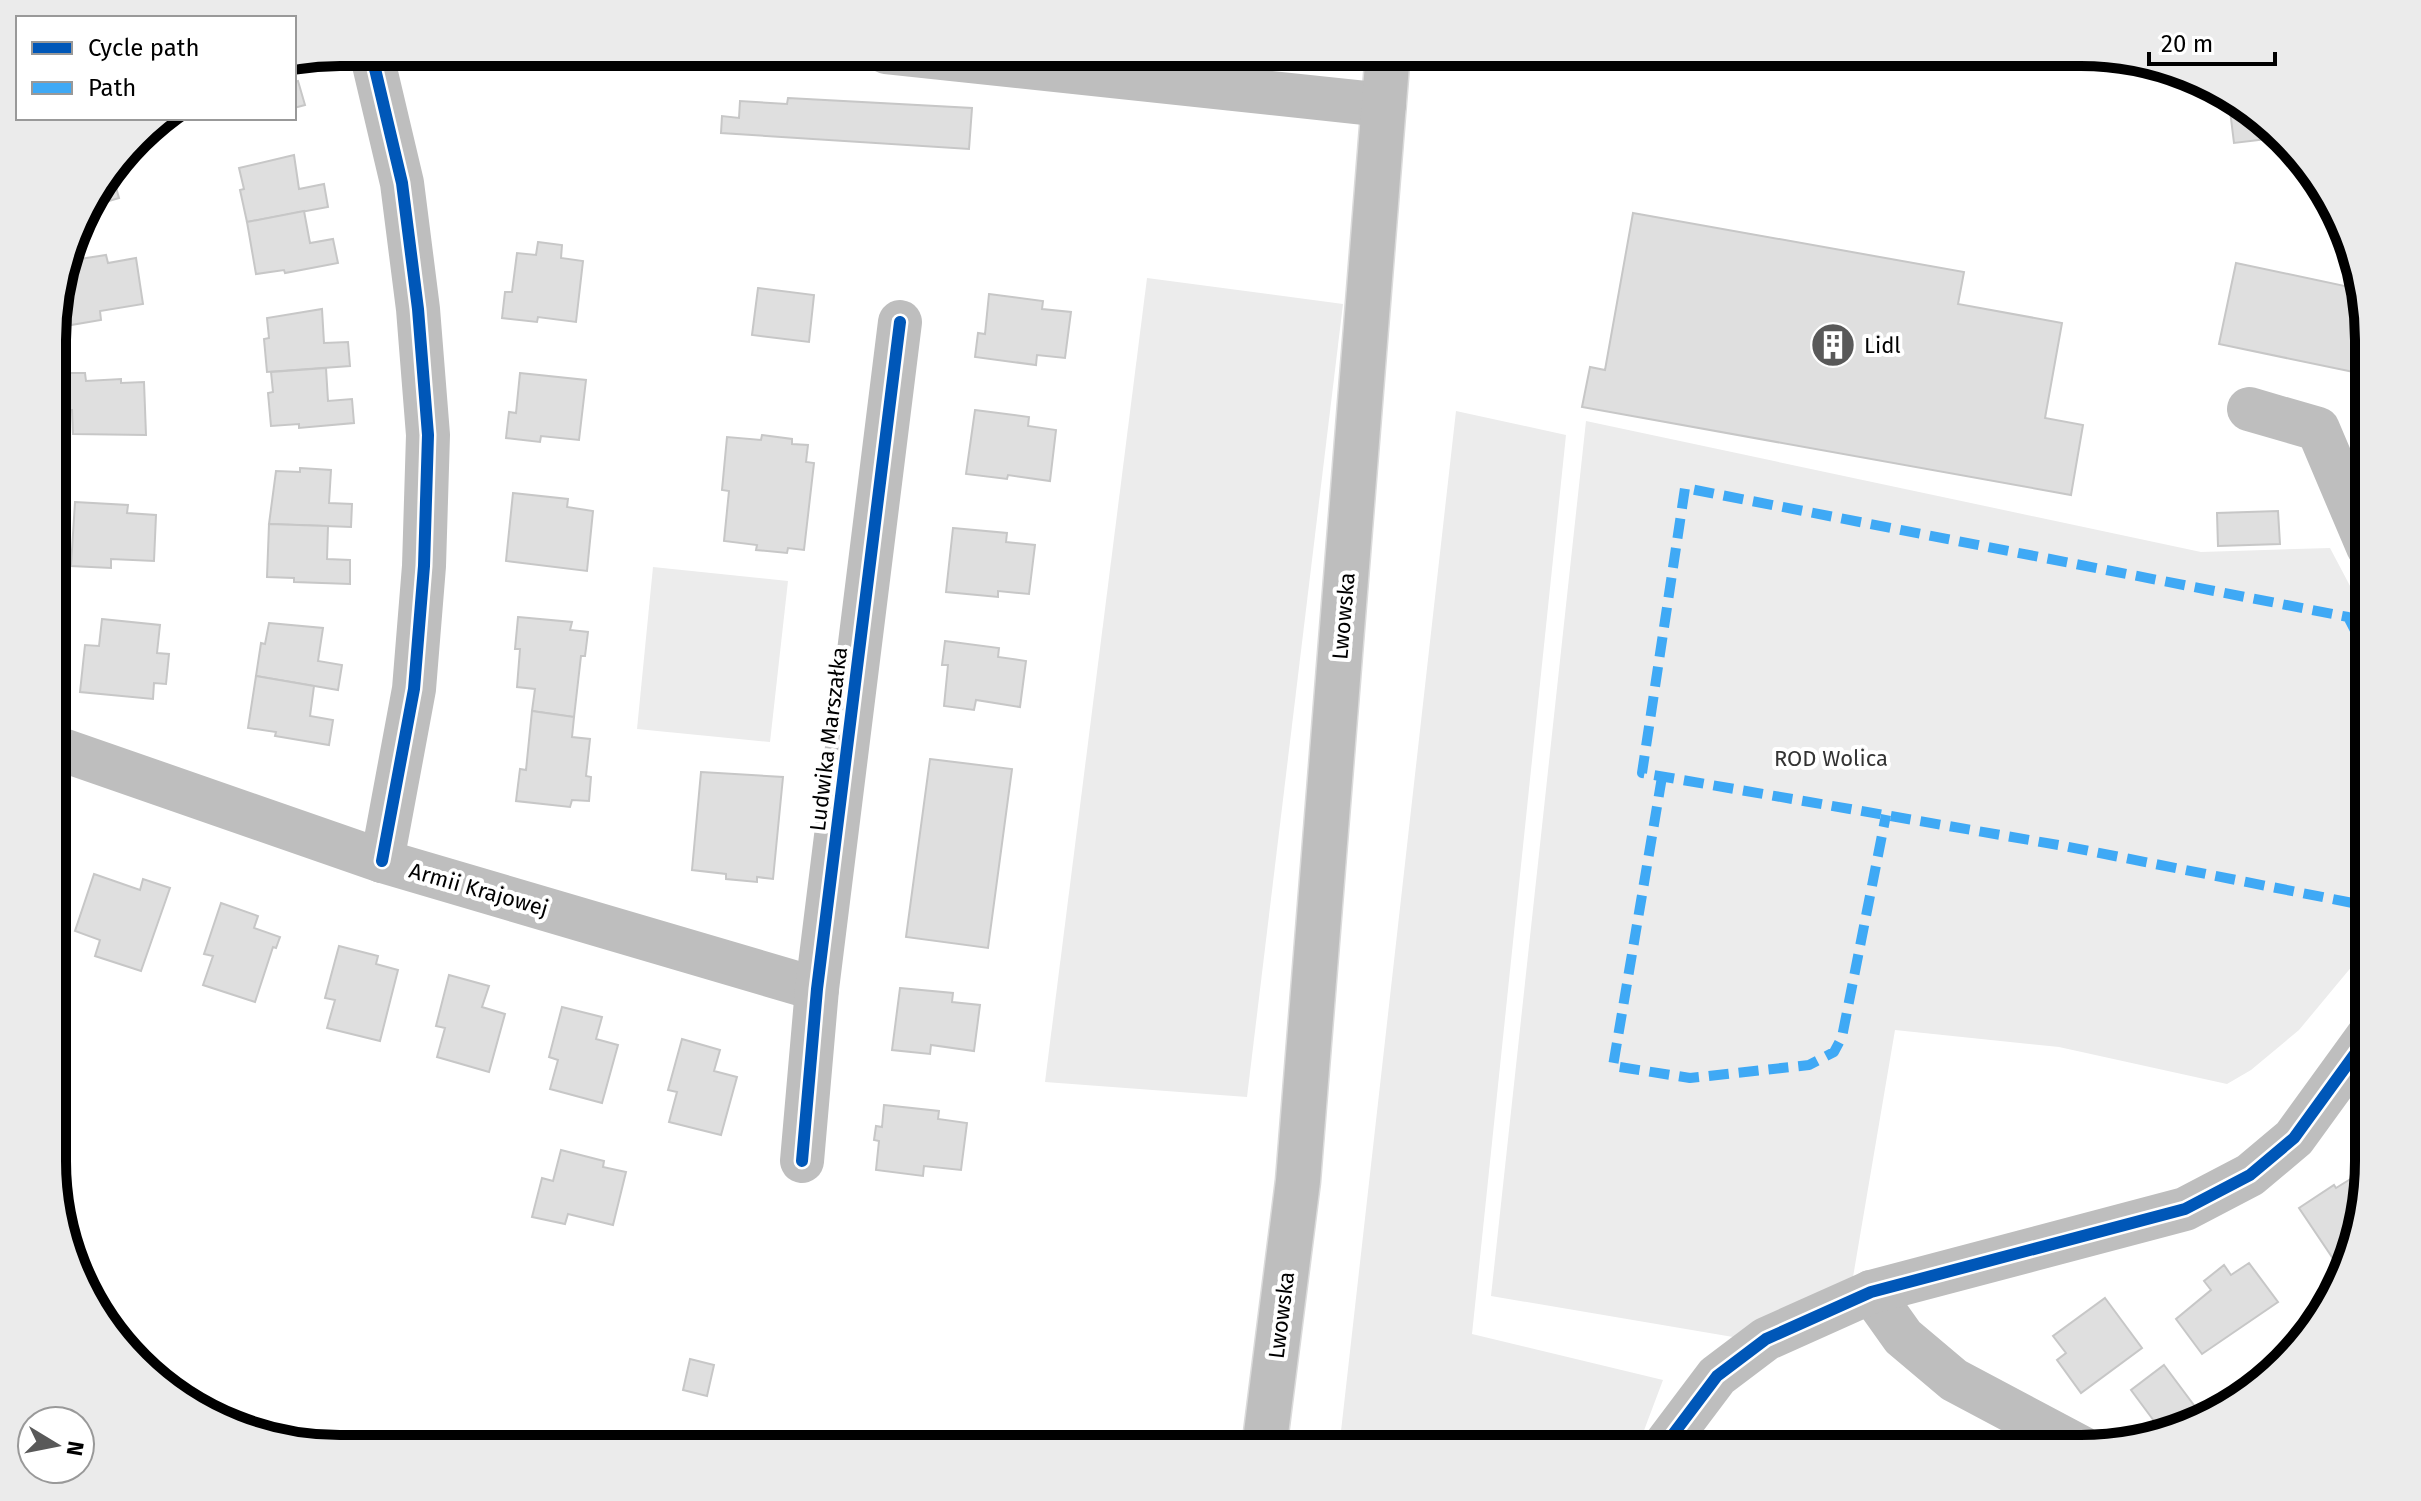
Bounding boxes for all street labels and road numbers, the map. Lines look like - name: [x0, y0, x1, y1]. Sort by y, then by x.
- street label: Lwowska: [1326, 571, 1361, 661]
- street label: Ludwika Marszałka: [804, 645, 853, 833]
- street label: Armii Krajowej: [406, 857, 552, 922]
- street label: Lwowska: [1263, 1270, 1300, 1360]

